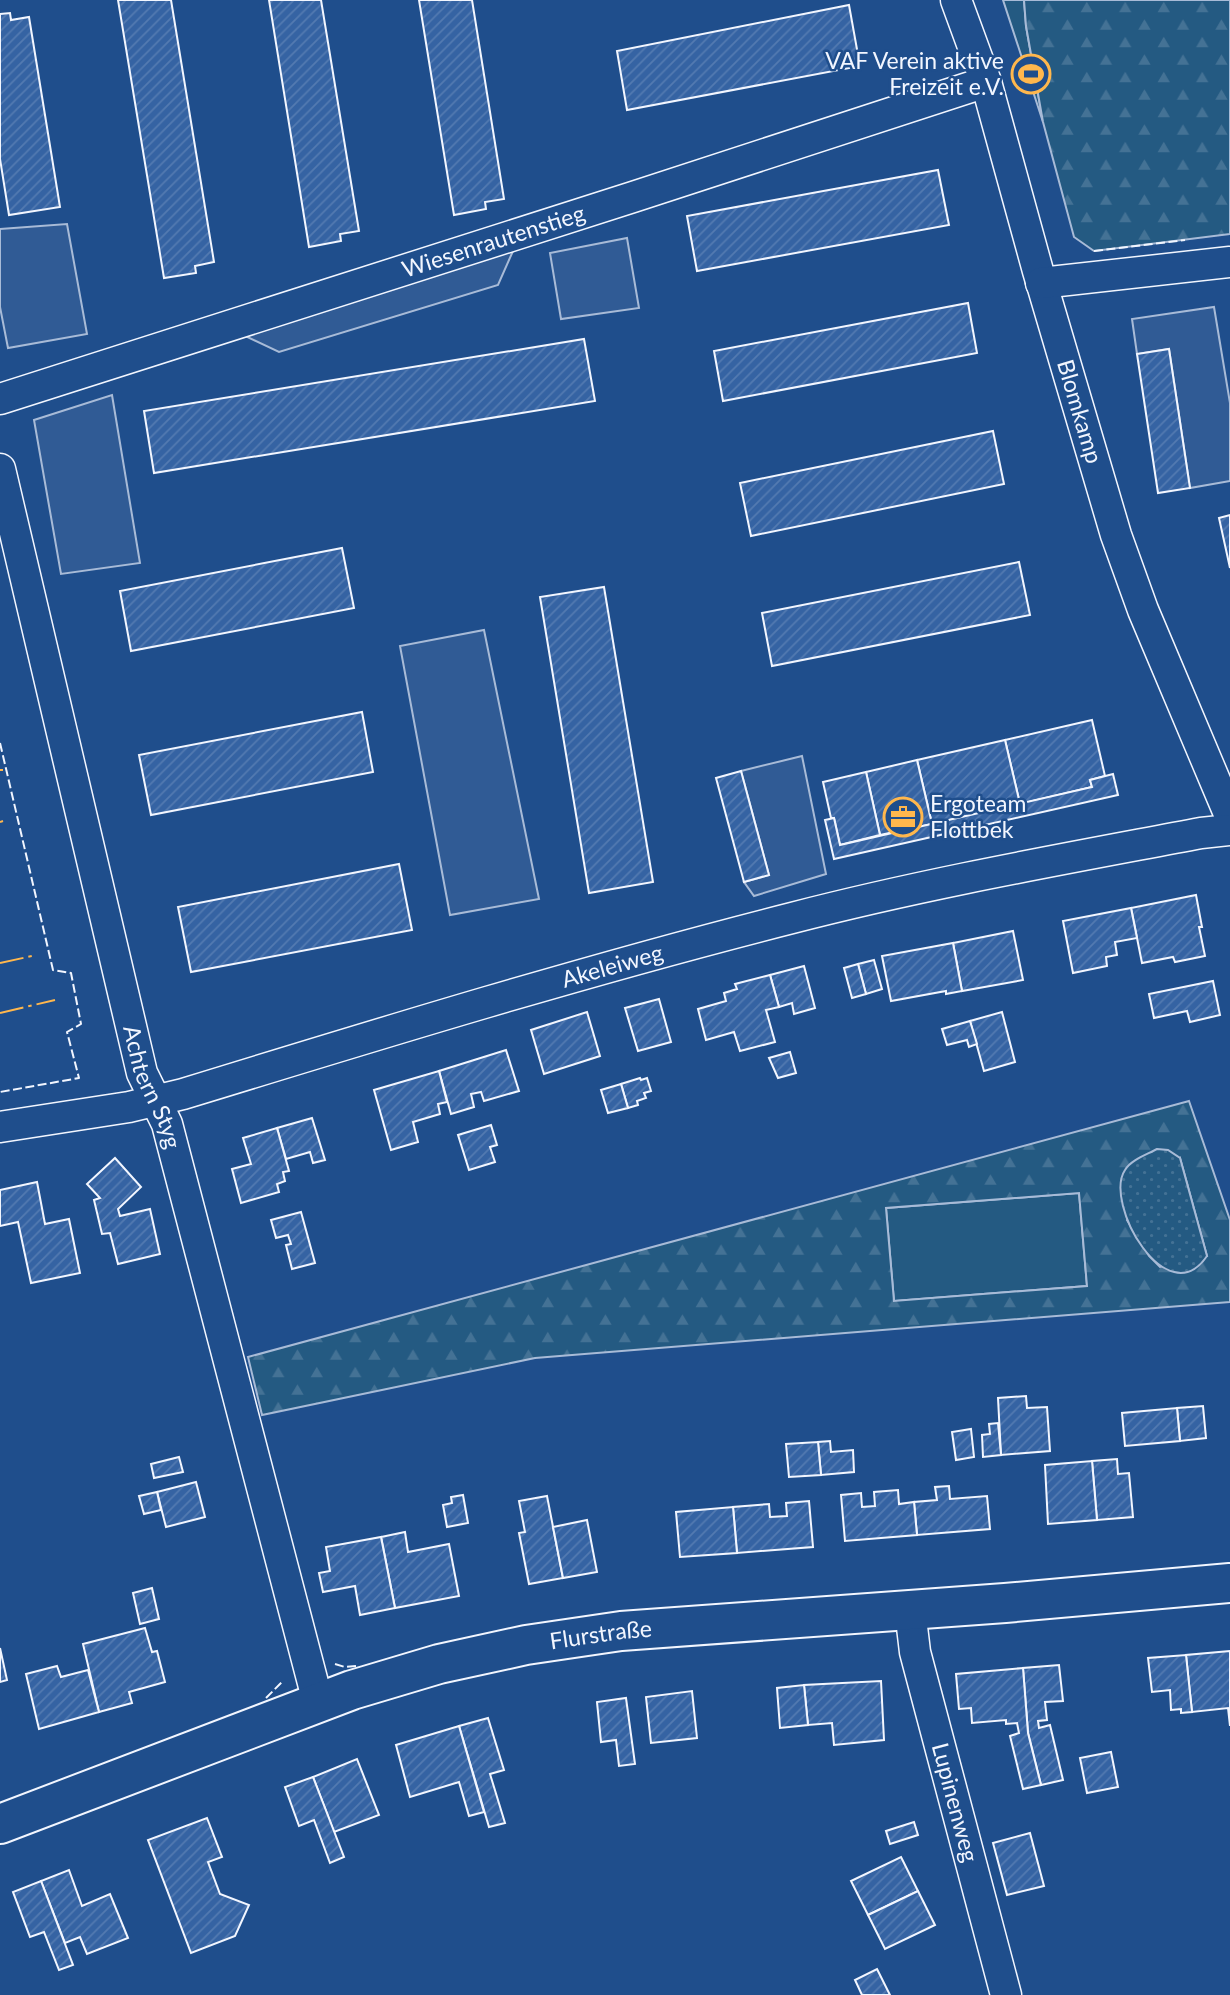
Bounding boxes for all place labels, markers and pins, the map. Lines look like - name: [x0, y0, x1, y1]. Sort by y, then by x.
- place label: VAF Verein aktive Freizeit e.V.: [825, 46, 1004, 100]
- sports icon: VAF Verein aktive Freizeit e.V.: [1010, 53, 1052, 95]
- place label: Ergoteam Flottbek: [930, 789, 1026, 843]
- office icon: Ergoteam Flottbek: [882, 796, 924, 838]

